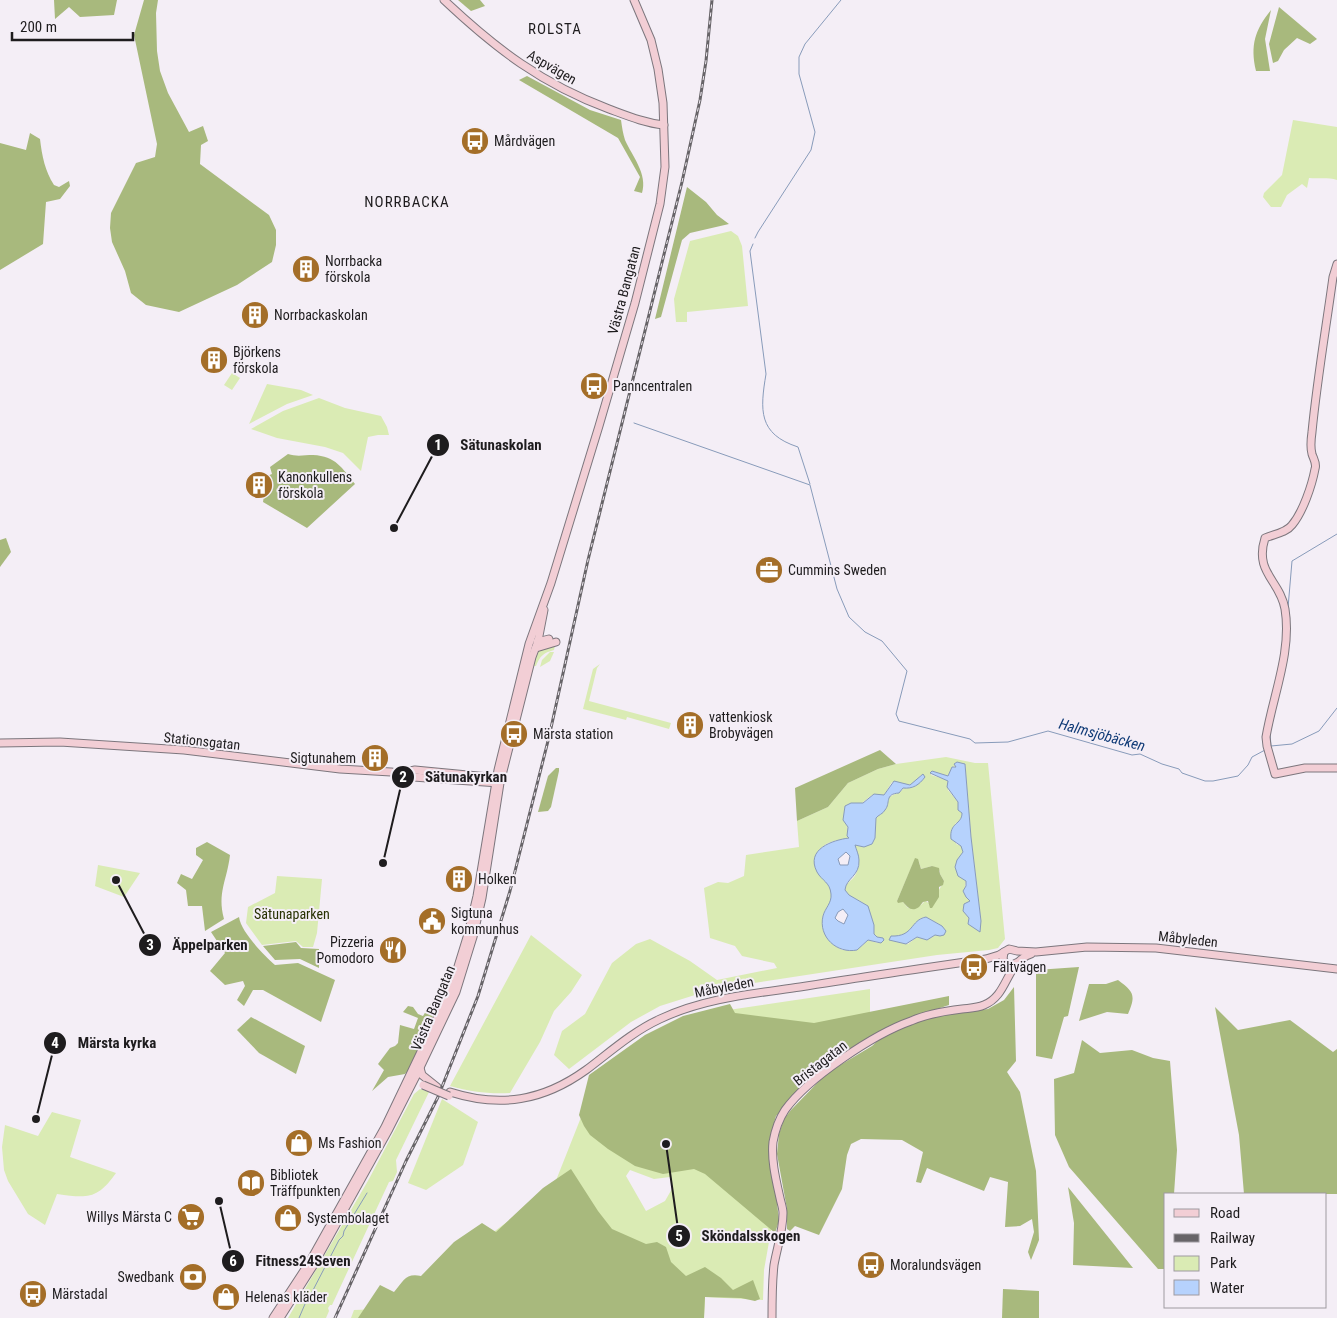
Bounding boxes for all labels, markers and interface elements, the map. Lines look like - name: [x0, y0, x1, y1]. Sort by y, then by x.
- scale bar: [12, 10, 134, 42]
- text: 200 m: [20, 18, 57, 36]
- district label: ROLSTA: [528, 20, 582, 38]
- street label: Aspvägen: [525, 47, 579, 87]
- bus stop icon: Mårdvägen: [460, 126, 490, 156]
- place label: Mårdvägen: [494, 133, 555, 149]
- district label: NORRBACKA: [364, 193, 450, 211]
- street label: Västra Bangatan: [604, 244, 644, 336]
- place label: Norrbacka förskola: [325, 253, 382, 285]
- building icon: Norrbacka förskola: [291, 254, 321, 284]
- building icon: Norrbackaskolan: [240, 300, 270, 330]
- place label: Norrbackaskolan: [274, 307, 368, 323]
- place label: Björkens förskola: [233, 344, 281, 376]
- building icon: Björkens förskola: [199, 345, 229, 375]
- bus stop icon: Panncentralen: [579, 371, 609, 401]
- place label: Panncentralen: [613, 378, 692, 394]
- callout: Sätunaskolan: [426, 430, 552, 460]
- text: 1: [434, 436, 442, 454]
- text: Sätunaskolan: [460, 436, 542, 454]
- place label: Kanonkullens förskola: [278, 469, 352, 501]
- building icon: Kanonkullens förskola: [244, 470, 274, 500]
- office icon: Cummins Sweden: [754, 555, 784, 585]
- place label: Cummins Sweden: [788, 562, 887, 578]
- place label: vattenkiosk Brobyvägen: [709, 709, 773, 741]
- building icon: vattenkiosk Brobyvägen: [675, 710, 705, 740]
- water label: Halmsjöbäcken: [1057, 715, 1147, 755]
- bus stop icon: Märsta station: [499, 719, 529, 749]
- place label: Märsta station: [533, 726, 613, 742]
- street label: Stationsgatan: [163, 729, 241, 753]
- building icon: Sigtunahem: [360, 743, 390, 773]
- place label: Sigtunahem: [290, 750, 356, 766]
- callout: Sätunakyrkan: [390, 762, 517, 792]
- text: 2: [399, 768, 407, 786]
- text: Sätunakyrkan: [425, 768, 507, 786]
- building icon: Holken: [444, 864, 474, 894]
- place label: Holken: [478, 871, 516, 887]
- place label: Sigtuna kommunhus: [451, 905, 519, 937]
- park label: Sätunaparken: [254, 906, 330, 922]
- public building icon: Sigtuna kommunhus: [417, 906, 447, 936]
- street label: Måbyleden: [1157, 928, 1219, 950]
- callout: Äppelparken: [138, 930, 258, 960]
- place label: Pizzeria Pomodoro: [317, 934, 374, 966]
- restaurant icon: Pizzeria Pomodoro: [378, 935, 408, 965]
- text: 3: [146, 936, 154, 954]
- text: Äppelparken: [172, 936, 248, 954]
- bus stop icon: Fältvägen: [959, 952, 989, 982]
- place label: Fältvägen: [993, 959, 1046, 975]
- street label: Västra Bangatan: [408, 963, 458, 1053]
- street label: Måbyleden: [693, 973, 755, 1001]
- callout: Märsta kyrka: [43, 1028, 166, 1058]
- text: 4: [51, 1034, 59, 1052]
- text: Märsta kyrka: [78, 1034, 156, 1052]
- street label: Bristagatan: [790, 1037, 850, 1089]
- shop icon: Ms Fashion: [284, 1128, 314, 1158]
- place label: Ms Fashion: [318, 1135, 382, 1151]
- place label: Bibliotek Träffpunkten: [270, 1167, 341, 1199]
- library icon: Bibliotek Träffpunkten: [236, 1168, 266, 1198]
- legend: [1164, 1193, 1327, 1308]
- supermarket icon: Willys Märsta C: [176, 1202, 206, 1232]
- shop icon: Systembolaget: [273, 1203, 303, 1233]
- text: Road: [1210, 1204, 1240, 1222]
- place label: Willys Märsta C: [86, 1209, 172, 1225]
- place label: Systembolaget: [307, 1210, 389, 1226]
- callout: Sköndalsskogen: [667, 1221, 810, 1251]
- text: 5: [675, 1227, 683, 1245]
- text: Sköndalsskogen: [702, 1227, 800, 1245]
- text: Railway: [1210, 1229, 1255, 1247]
- callout: Fitness24Seven: [220, 1246, 360, 1276]
- bus stop icon: Moralundsvägen: [856, 1250, 886, 1280]
- text: 6: [229, 1252, 237, 1270]
- text: Fitness24Seven: [255, 1252, 351, 1270]
- text: Park: [1210, 1254, 1237, 1272]
- place label: Moralundsvägen: [890, 1257, 981, 1273]
- bank icon: Swedbank: [178, 1262, 208, 1292]
- place label: Swedbank: [117, 1269, 175, 1285]
- bus stop icon: Märstadal: [18, 1279, 48, 1309]
- text: Water: [1210, 1279, 1245, 1297]
- shop icon: Helenas kläder: [211, 1282, 241, 1312]
- place label: Märstadal: [52, 1286, 108, 1302]
- place label: Helenas kläder: [245, 1289, 327, 1305]

